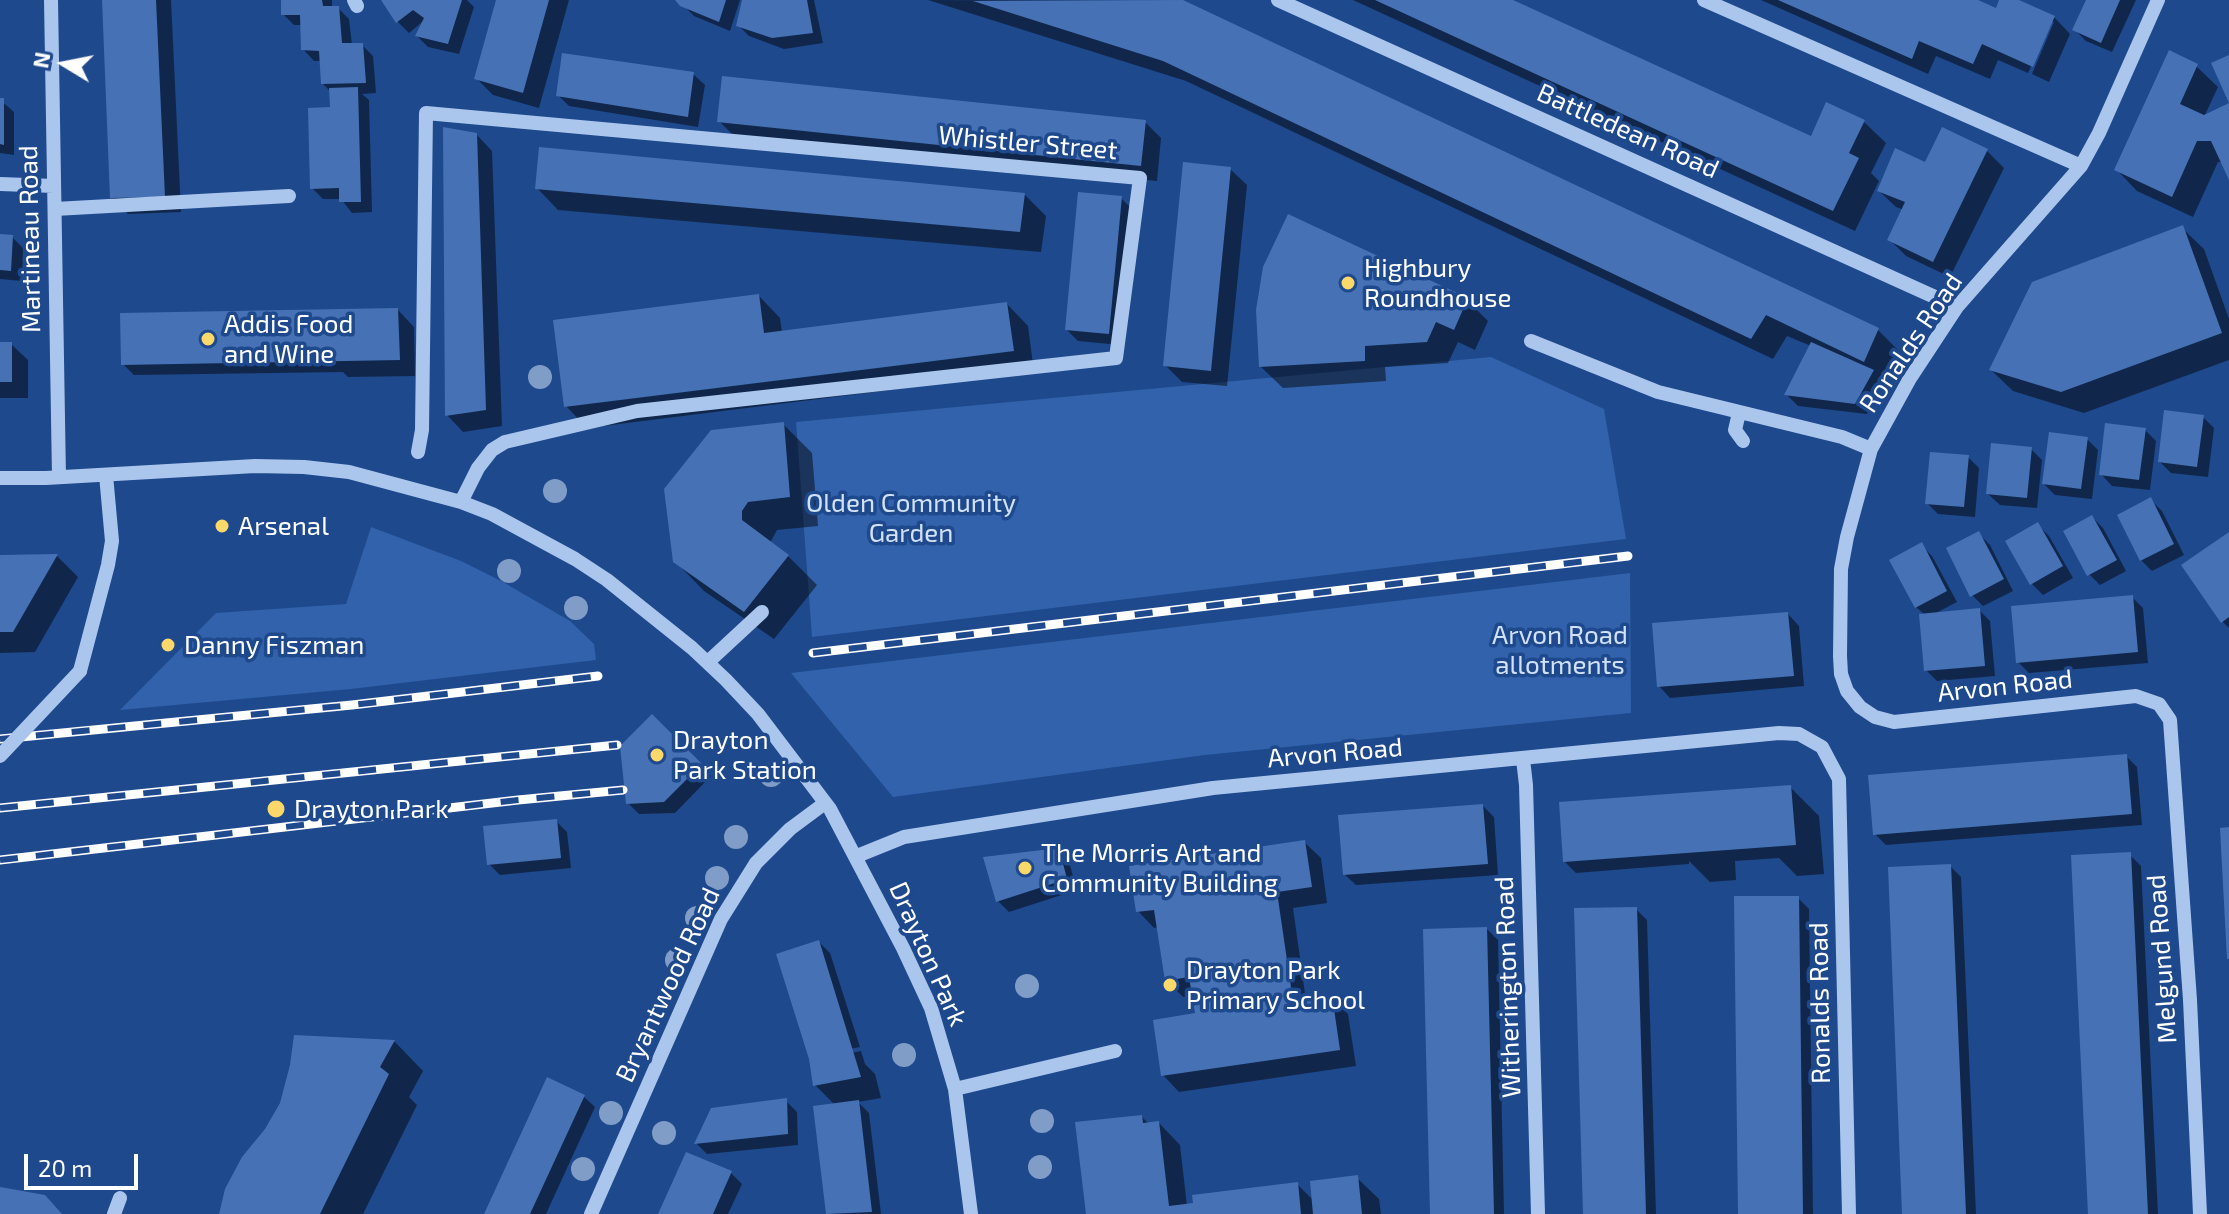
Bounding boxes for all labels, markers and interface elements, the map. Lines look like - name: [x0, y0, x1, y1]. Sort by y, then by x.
- north arrow: [24, 24, 104, 104]
- text: N: [26, 50, 55, 70]
- street label: Battledean Road: [1532, 77, 1724, 185]
- street label: Whistler Street: [937, 120, 1119, 166]
- street label: Martineau Road: [13, 145, 47, 333]
- place label: Highbury Roundhouse: [1364, 252, 1511, 314]
- street label: Ronalds Road: [1853, 267, 1969, 419]
- marker: Highbury Roundhouse: [1339, 274, 1357, 292]
- place label: Addis Food and Wine: [224, 308, 353, 370]
- marker: Addis Food and Wine: [199, 330, 217, 348]
- park label: Olden Community Garden: [806, 487, 1016, 548]
- place label: Arsenal: [238, 510, 329, 542]
- marker: Arsenal: [213, 517, 231, 535]
- park label: Arvon Road allotments: [1492, 619, 1628, 680]
- place label: Danny Fiszman: [184, 629, 364, 661]
- marker: Danny Fiszman: [159, 636, 177, 654]
- street label: Arvon Road: [1936, 663, 2074, 709]
- place label: Drayton Park Station: [673, 724, 817, 786]
- street label: Arvon Road: [1266, 732, 1404, 774]
- marker: Drayton Park Station: [648, 746, 666, 764]
- place label: Drayton Park: [294, 793, 448, 825]
- marker: Drayton Park: [265, 798, 287, 820]
- place label: The Morris Art and Community Building: [1041, 837, 1278, 898]
- marker: The Morris Art and Community Building: [1016, 859, 1034, 877]
- street label: Melgund Road: [2141, 873, 2183, 1045]
- street label: Witherington Road: [1489, 876, 1527, 1098]
- street label: Drayton Park: [882, 877, 974, 1031]
- street label: Bryantwood Road: [609, 883, 727, 1087]
- street label: Ronalds Road: [1803, 922, 1837, 1084]
- place label: Drayton Park Primary School: [1186, 954, 1365, 1016]
- marker: Drayton Park Primary School: [1161, 976, 1179, 994]
- scale bar: [28, 1138, 142, 1188]
- text: 20 m: [38, 1153, 92, 1182]

